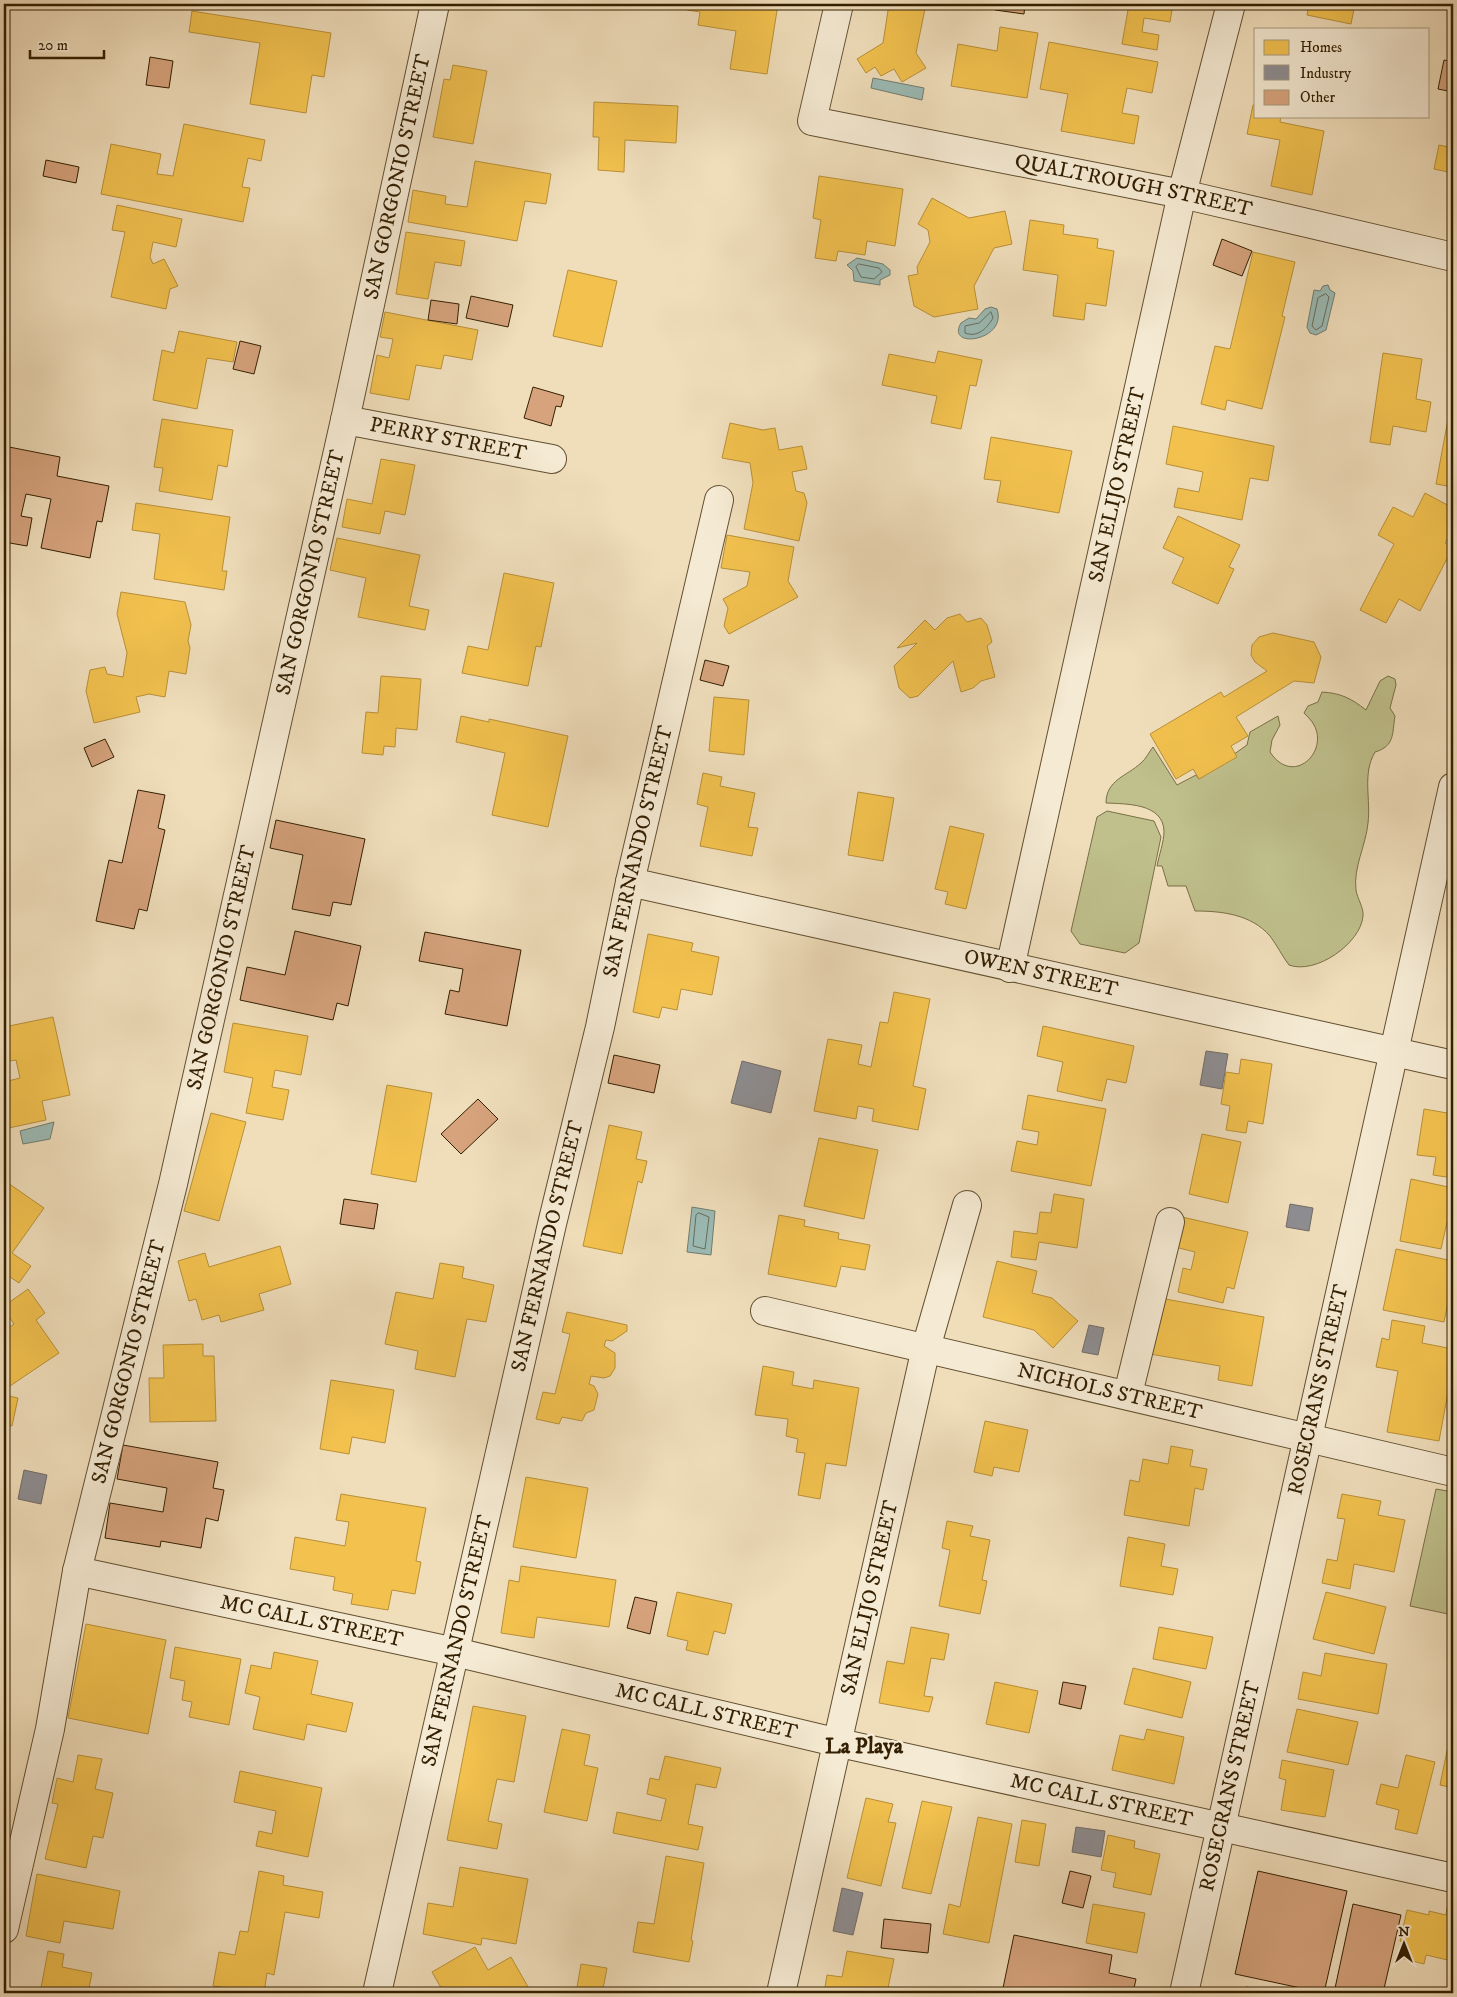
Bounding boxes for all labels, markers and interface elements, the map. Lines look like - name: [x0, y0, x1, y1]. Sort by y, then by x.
- scale bar: [30, 28, 104, 60]
- legend: [1254, 28, 1430, 118]
- text: 20 m: [38, 36, 68, 55]
- text: Homes: [1300, 38, 1342, 57]
- street label: SAN GORGONIO STREET: [358, 52, 437, 302]
- text: Industry: [1300, 64, 1352, 83]
- text: Other: [1300, 88, 1335, 107]
- street label: QUALTROUGH STREET: [1012, 148, 1255, 223]
- street label: SAN ELIJO STREET: [1083, 385, 1152, 585]
- street label: PERRY STREET: [368, 412, 529, 467]
- street label: SAN GORGONIO STREET: [270, 448, 351, 698]
- street label: SAN FERNANDO STREET: [598, 723, 679, 980]
- street label: SAN GORGONIO STREET: [182, 843, 262, 1093]
- street label: OWEN STREET: [961, 944, 1121, 1003]
- street label: SAN FERNANDO STREET: [506, 1118, 590, 1374]
- street label: SAN GORGONIO STREET: [86, 1237, 172, 1486]
- street label: ROSECRANS STREET: [1282, 1282, 1355, 1498]
- street label: NICHOLS STREET: [1015, 1357, 1205, 1426]
- street label: SAN ELIJO STREET: [835, 1498, 904, 1698]
- street label: SAN FERNANDO STREET: [416, 1513, 498, 1769]
- street label: MC CALL STREET: [218, 1589, 406, 1654]
- street label: MC CALL STREET: [613, 1677, 800, 1746]
- street label: ROSECRANS STREET: [1194, 1678, 1266, 1894]
- district label: La Playa: [825, 1733, 904, 1760]
- street label: MC CALL STREET: [1008, 1768, 1195, 1833]
- north arrow: [1380, 1920, 1430, 1970]
- text: N: [1398, 1923, 1410, 1941]

